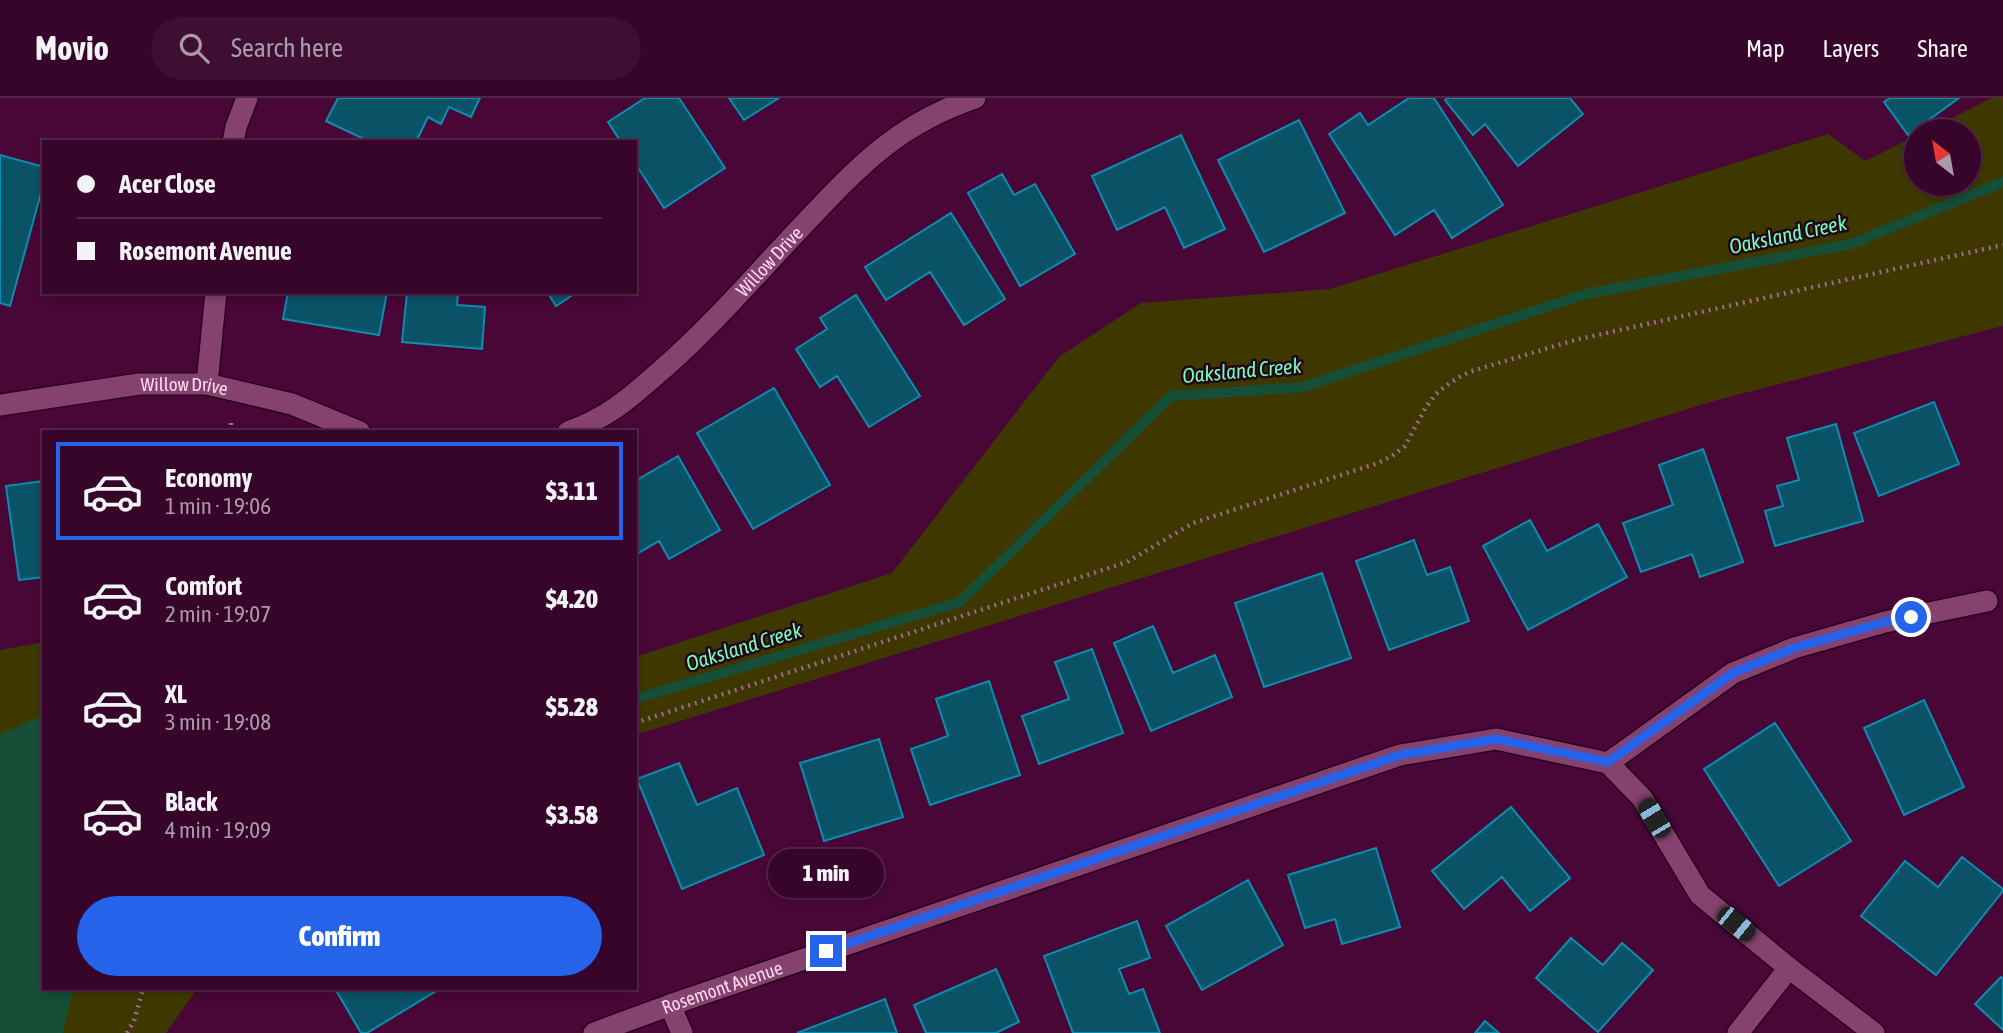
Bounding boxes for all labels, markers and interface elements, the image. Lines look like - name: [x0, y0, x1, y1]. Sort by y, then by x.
- search box: [151, 17, 641, 80]
- text: Movio: [35, 29, 109, 67]
- icon: search: [175, 29, 213, 67]
- text: Search here: [231, 33, 343, 63]
- text: Map: [1746, 35, 1785, 62]
- text: Layers: [1823, 35, 1879, 62]
- text: Share: [1917, 35, 1968, 62]
- north arrow: [1904, 119, 1981, 196]
- map controls: [1904, 119, 1981, 196]
- text: Acer Close: [119, 169, 216, 199]
- water label: Oaksland Creek: [1727, 210, 1850, 258]
- street label: Willow Drive: [731, 222, 807, 301]
- text: Rosemont Avenue: [119, 236, 292, 266]
- water label: Oaksland Creek: [1181, 353, 1303, 387]
- street label: Willow Drive: [141, 373, 230, 400]
- icon: car: [81, 460, 144, 523]
- text: Economy: [165, 463, 252, 493]
- text: $3.11: [546, 476, 598, 506]
- text: 1 min · 19:06: [165, 493, 271, 519]
- icon: car: [81, 568, 144, 631]
- text: Comfort: [165, 571, 242, 601]
- text: $4.20: [546, 584, 598, 614]
- text: 2 min · 19:07: [165, 601, 271, 627]
- route start: [1895, 601, 1927, 633]
- water label: Oaksland Creek: [683, 617, 805, 675]
- icon: car: [81, 676, 144, 739]
- text: XL: [165, 679, 187, 709]
- text: $5.28: [546, 692, 598, 722]
- text: 3 min · 19:08: [165, 709, 271, 735]
- icon: car: [81, 784, 144, 847]
- text: Black: [165, 787, 217, 817]
- car: [1635, 795, 1674, 841]
- text: $3.58: [546, 800, 598, 830]
- text: 4 min · 19:09: [165, 817, 271, 843]
- callout: 1 min: [768, 850, 884, 898]
- text: 1 min: [803, 860, 849, 886]
- button: Confirm: [77, 896, 602, 976]
- car: [1714, 903, 1759, 945]
- route end: [810, 935, 842, 967]
- street label: Rosemont Avenue: [659, 956, 785, 1018]

